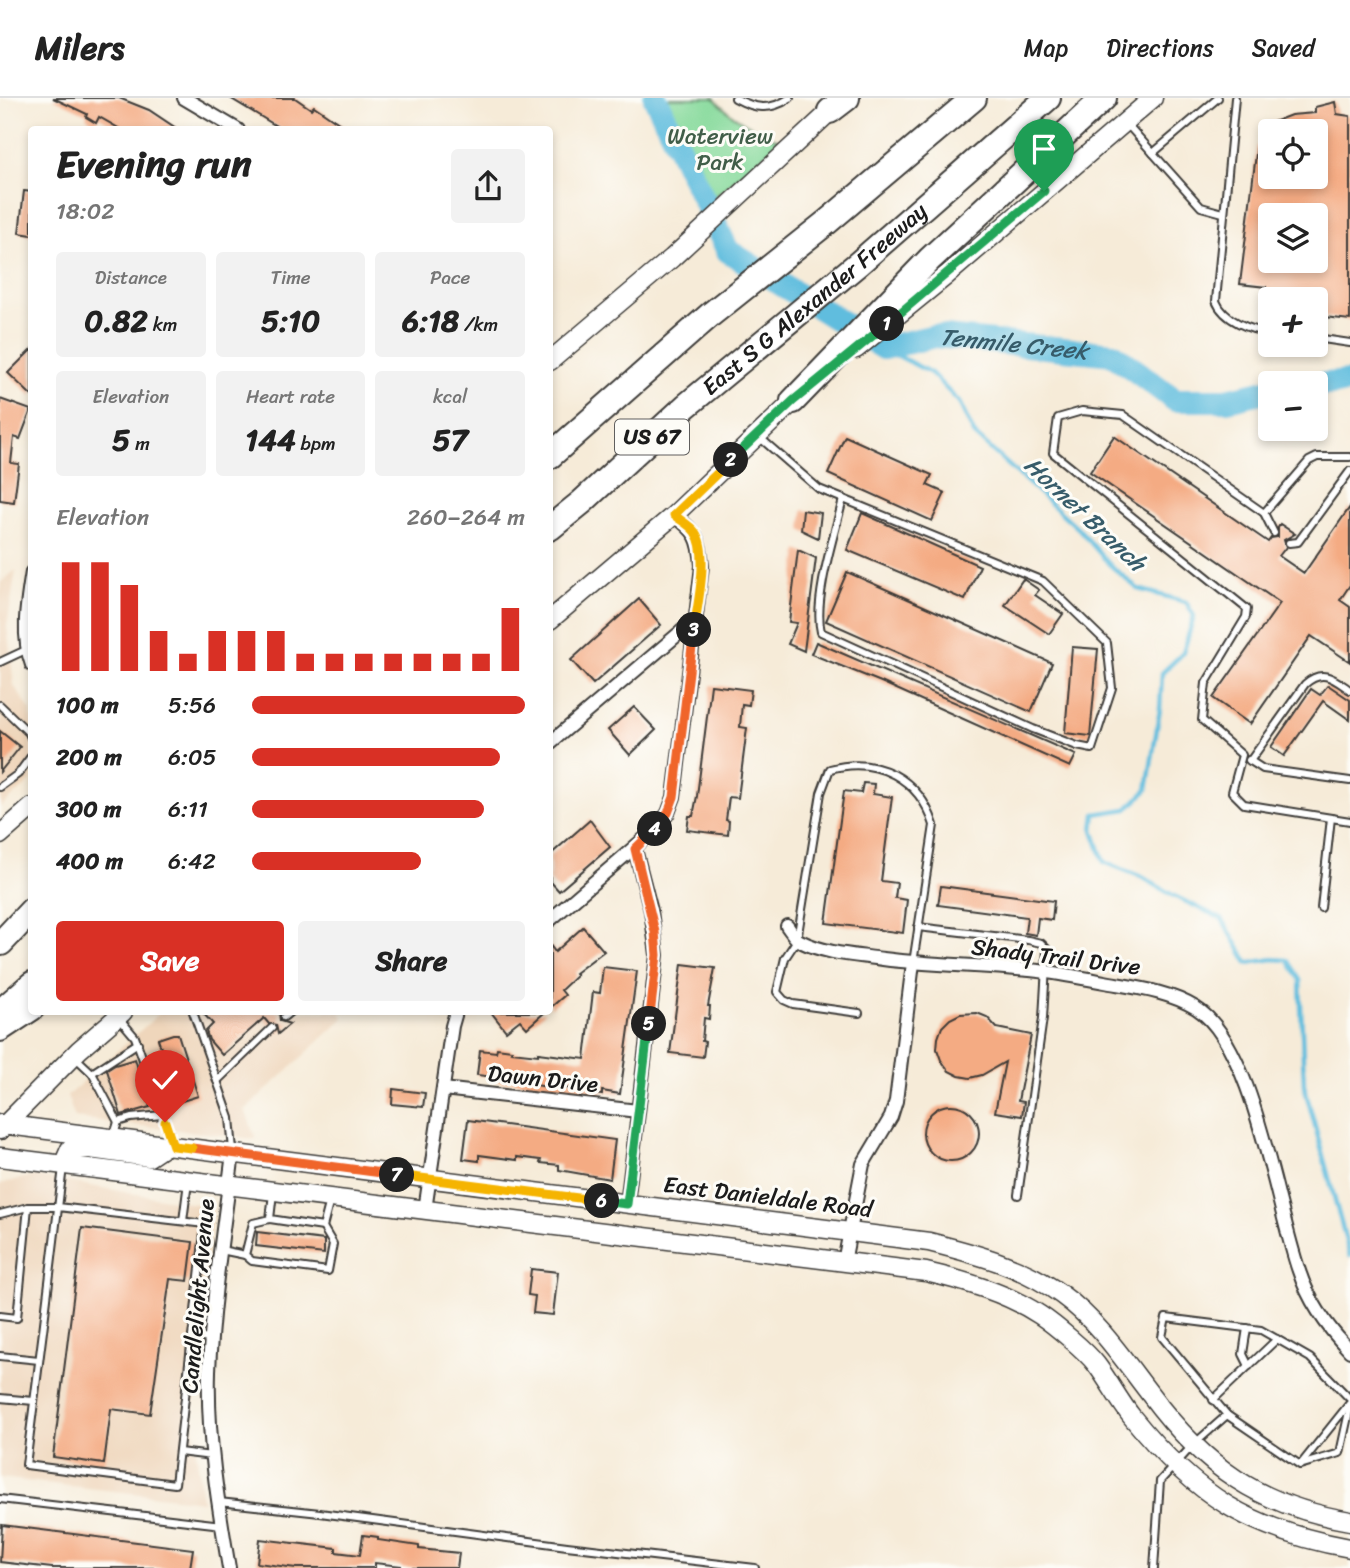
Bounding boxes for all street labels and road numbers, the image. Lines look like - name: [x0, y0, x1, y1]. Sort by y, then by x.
- street label: East S G Alexander Freeway: [692, 192, 937, 406]
- road number: US 67: [615, 420, 689, 454]
- street label: Shady Trail Drive: [969, 926, 1143, 988]
- street label: Dawn Drive: [486, 1053, 600, 1105]
- street label: East Danieldale Road: [661, 1164, 877, 1230]
- street label: Candlelight Avenue: [169, 1197, 227, 1395]

